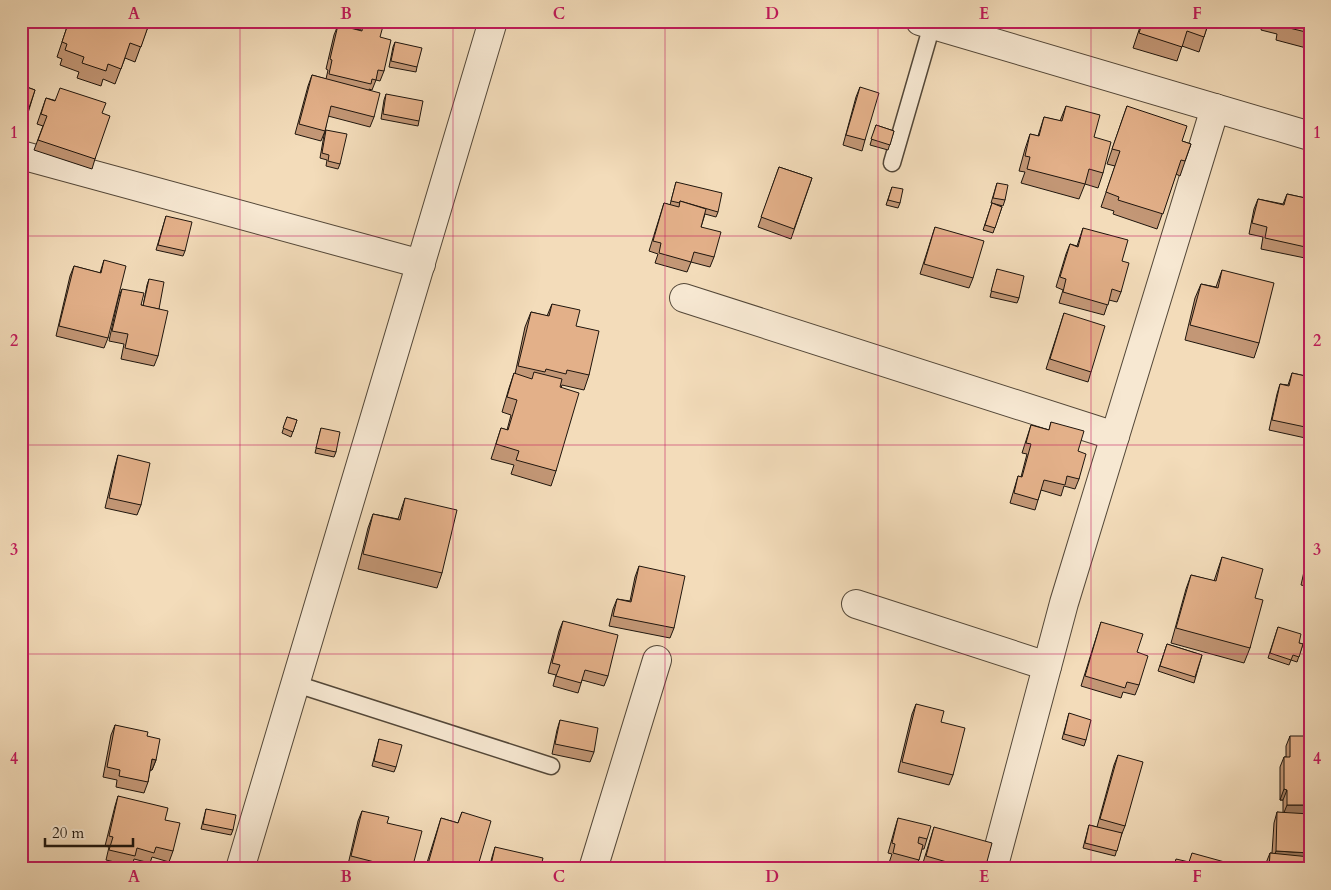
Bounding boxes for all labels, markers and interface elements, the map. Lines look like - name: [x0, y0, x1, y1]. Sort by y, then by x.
- text: A: [128, 3, 140, 25]
- text: B: [340, 3, 352, 25]
- text: C: [553, 3, 565, 25]
- text: D: [765, 3, 779, 25]
- text: E: [979, 3, 989, 25]
- text: F: [1192, 3, 1202, 25]
- text: 1: [10, 122, 18, 144]
- text: 1: [1313, 122, 1321, 144]
- text: 2: [10, 330, 18, 352]
- text: 2: [1313, 330, 1321, 352]
- text: 3: [10, 539, 18, 561]
- text: 3: [1313, 539, 1321, 561]
- text: 4: [10, 748, 18, 770]
- text: 4: [1313, 748, 1321, 770]
- scale bar: [45, 815, 132, 847]
- text: 20 m: [52, 823, 84, 843]
- text: A: [128, 866, 140, 888]
- text: B: [340, 866, 352, 888]
- text: C: [553, 866, 565, 888]
- text: D: [765, 866, 779, 888]
- text: E: [979, 866, 989, 888]
- text: F: [1192, 866, 1202, 888]

